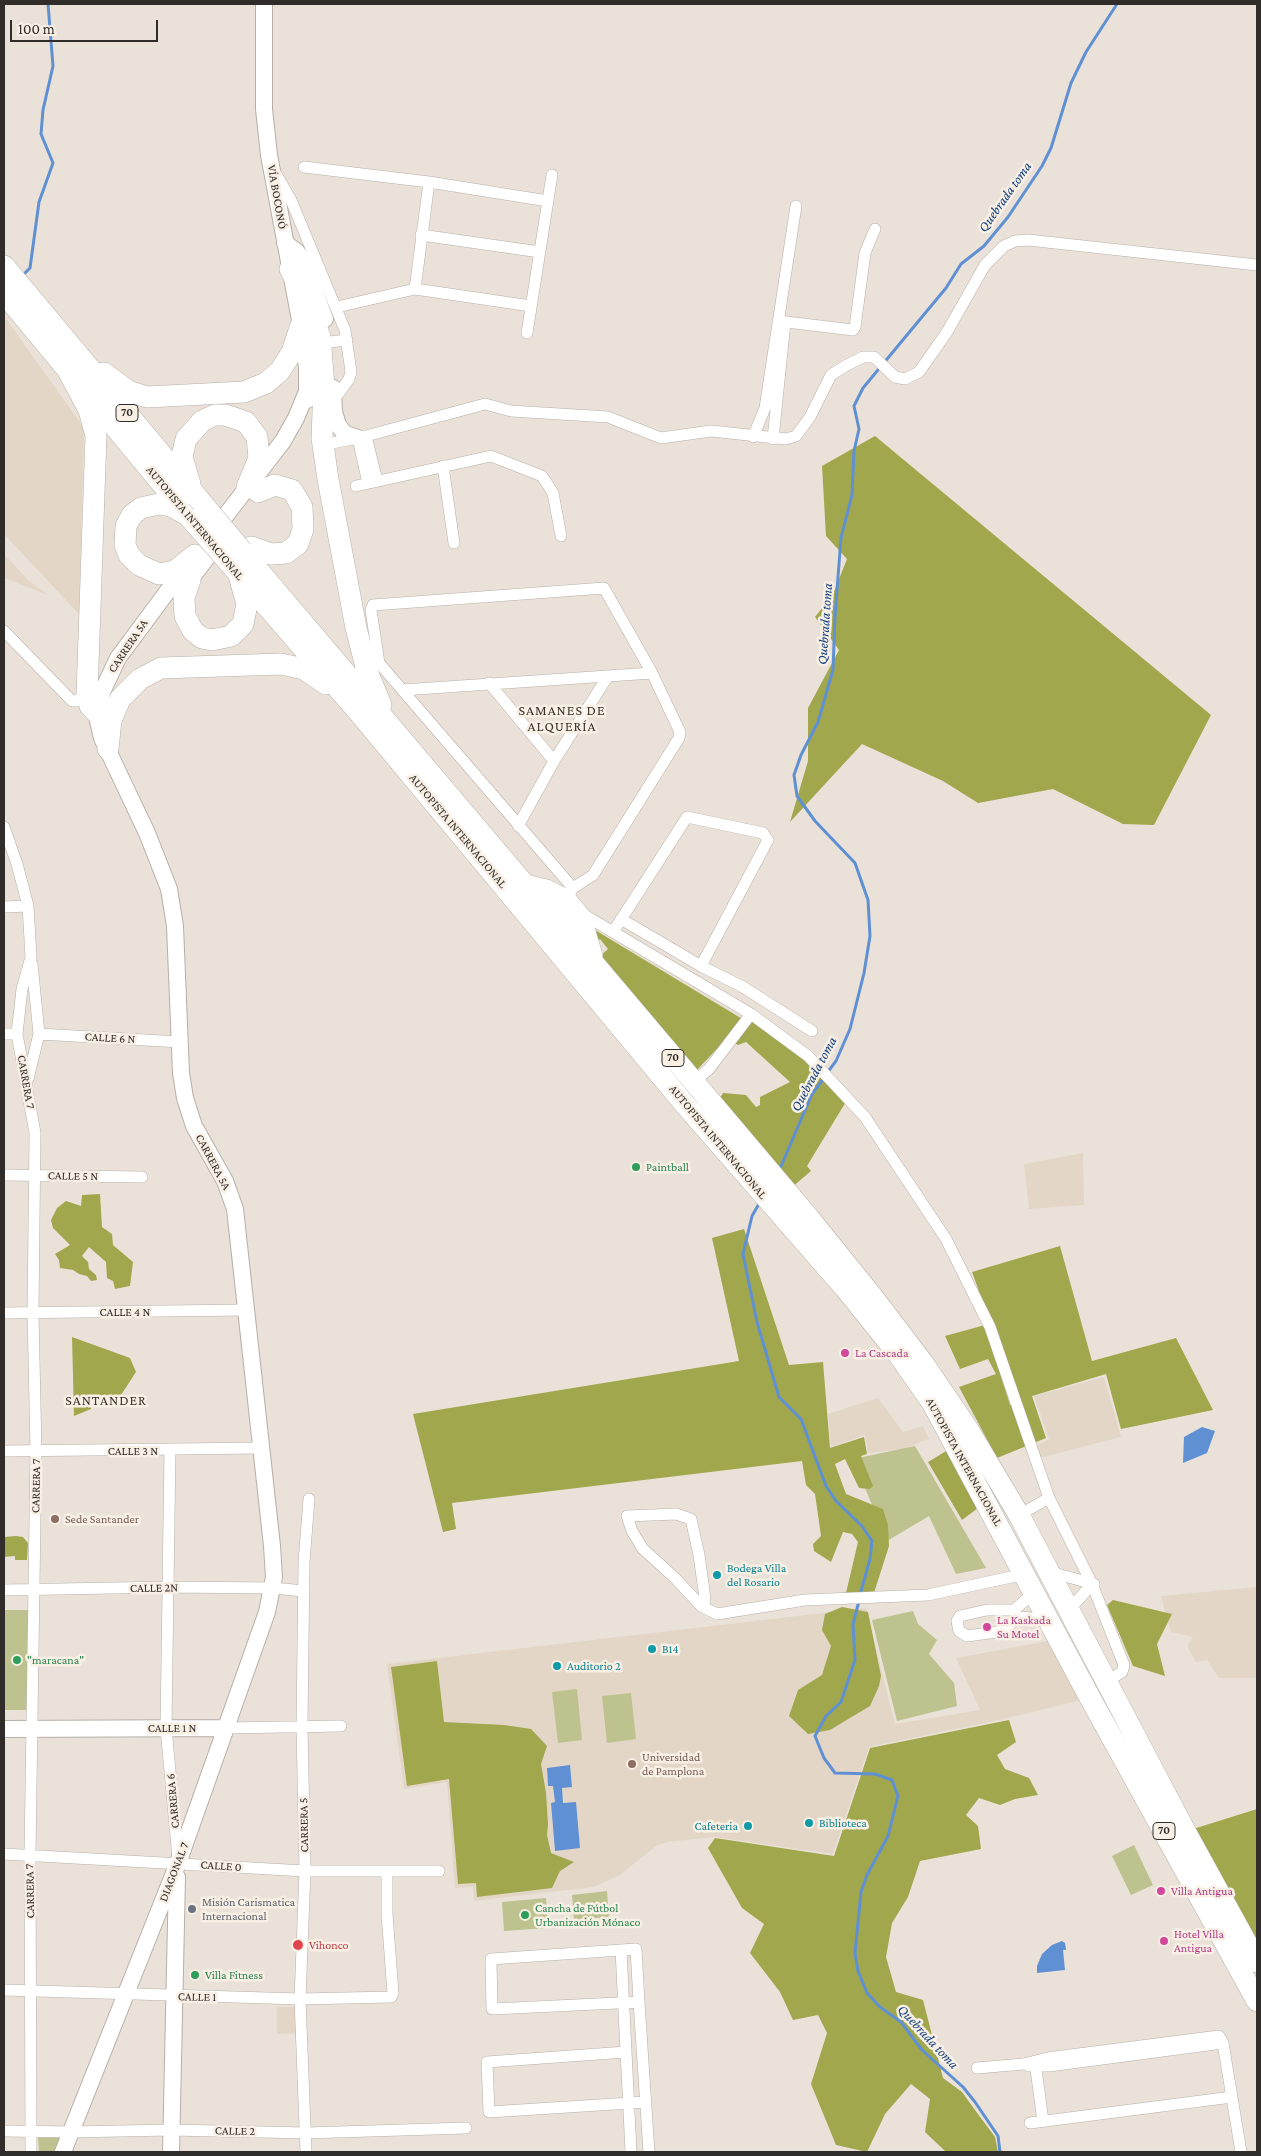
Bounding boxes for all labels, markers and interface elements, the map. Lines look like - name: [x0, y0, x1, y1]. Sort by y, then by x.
- scale bar: [12, 10, 160, 42]
- text: 100 m: [18, 21, 55, 37]
- water label: Quebrada toma: [975, 159, 1035, 235]
- street label: VÍA BOCONÓ: [264, 164, 290, 230]
- road number: 70: [116, 404, 138, 422]
- street label: AUTOPISTA INTERNACIONAL: [143, 463, 247, 583]
- water label: Quebrada toma: [814, 583, 836, 665]
- street label: CARRERA 5A: [105, 617, 151, 675]
- district label: SAMANES DE ALQUERÍA: [517, 703, 607, 736]
- street label: AUTOPISTA INTERNACIONAL: [406, 771, 510, 891]
- street label: CALLE 6 N: [84, 1029, 136, 1047]
- water label: Quebrada toma: [787, 1034, 841, 1114]
- road number: 70: [662, 1050, 684, 1066]
- street label: CARRERA 7: [14, 1054, 38, 1110]
- street label: AUTOPISTA INTERNACIONAL: [666, 1082, 770, 1202]
- street label: CARRERA 5A: [192, 1132, 234, 1192]
- place label: Paintball: [646, 1160, 689, 1174]
- marker: Paintball: [630, 1161, 642, 1173]
- street label: CALLE 5 N: [48, 1168, 98, 1184]
- street label: CALLE 4 N: [100, 1305, 150, 1319]
- place label: La Cascada: [855, 1346, 908, 1360]
- marker: La Cascada: [839, 1347, 851, 1359]
- district label: SANTANDER: [64, 1393, 148, 1409]
- street label: AUTOPISTA INTERNACIONAL: [923, 1395, 1005, 1529]
- street label: CALLE 3 N: [108, 1444, 158, 1458]
- street label: CARRERA 7: [28, 1459, 44, 1513]
- place label: Sede Santander: [65, 1512, 139, 1526]
- marker: Sede Santander: [49, 1513, 61, 1525]
- place label: Bodega Villa del Rosario: [727, 1561, 786, 1589]
- marker: Bodega Villa del Rosario: [711, 1569, 723, 1581]
- street label: CALLE 2N: [130, 1580, 178, 1596]
- place label: La Kaskada Su Motel: [997, 1613, 1051, 1641]
- marker: La Kaskada Su Motel: [981, 1621, 993, 1633]
- place label: B14: [662, 1642, 679, 1656]
- marker: B14: [646, 1643, 658, 1655]
- place label: "maracana": [27, 1653, 84, 1667]
- marker: "maracana": [11, 1654, 23, 1666]
- place label: Auditorio 2: [567, 1659, 621, 1673]
- marker: Auditorio 2: [551, 1660, 563, 1672]
- street label: CALLE 1 N: [148, 1721, 196, 1735]
- place label: Universidad de Pamplona: [642, 1750, 704, 1778]
- marker: Universidad de Pamplona: [626, 1758, 638, 1770]
- street label: CARRERA 6: [163, 1773, 183, 1829]
- street label: CARRERA 5: [296, 1798, 312, 1852]
- place label: Biblioteca: [819, 1816, 867, 1830]
- marker: Biblioteca: [803, 1817, 815, 1829]
- place label: Cafeteria: [695, 1819, 738, 1833]
- marker: Cafeteria: [742, 1820, 754, 1832]
- road number: 70: [1153, 1822, 1175, 1840]
- street label: DIAGONAL 7: [156, 1840, 192, 1904]
- street label: CALLE 0: [200, 1857, 242, 1875]
- street label: CARRERA 7: [22, 1864, 38, 1918]
- place label: Villa Antigua: [1171, 1884, 1233, 1898]
- marker: Villa Antigua: [1155, 1885, 1167, 1897]
- place label: Misión Carismatica Internacional: [202, 1895, 295, 1923]
- place label: Cancha de Fútbol Urbanización Mónaco: [535, 1901, 640, 1929]
- marker: Misión Carismatica Internacional: [186, 1903, 198, 1915]
- marker: Cancha de Fútbol Urbanización Mónaco: [519, 1909, 531, 1921]
- place label: Hotel Villa Antigua: [1174, 1927, 1224, 1955]
- marker: Hotel Villa Antigua: [1158, 1935, 1170, 1947]
- marker: Vihonco: [291, 1938, 305, 1952]
- place label: Vihonco: [309, 1938, 349, 1952]
- place label: Villa Fitness: [205, 1968, 263, 1982]
- marker: Villa Fitness: [189, 1969, 201, 1981]
- street label: CALLE 1: [178, 1989, 216, 2005]
- water label: Quebrada toma: [894, 2001, 962, 2073]
- street label: CALLE 2: [215, 2123, 255, 2139]

